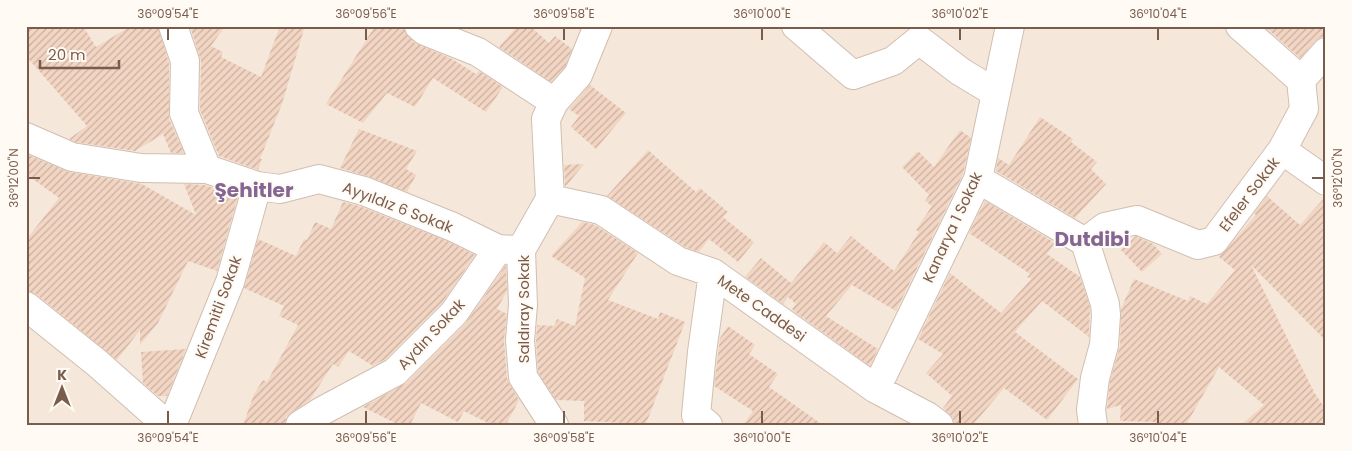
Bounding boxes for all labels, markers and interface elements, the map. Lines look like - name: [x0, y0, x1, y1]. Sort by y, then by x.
- text: 36°09'54"E: [137, 5, 199, 22]
- text: 36°09'56"E: [335, 5, 397, 22]
- text: 36°09'58"E: [533, 5, 595, 22]
- text: 36°10'00"E: [733, 5, 791, 22]
- text: 36°10'02"E: [932, 5, 989, 22]
- text: 36°10'04"E: [1129, 5, 1187, 22]
- scale bar: [40, 38, 119, 70]
- text: 20 m: [48, 44, 86, 65]
- text: 36°12'00"N: [5, 148, 22, 208]
- text: 36°12'00"N: [1329, 148, 1346, 208]
- street label: Efeler Sokak: [1214, 152, 1284, 236]
- street label: Kanarya 1 Sokak: [917, 168, 987, 286]
- district label: Şehitler: [215, 176, 294, 204]
- street label: Ayyıldız 6 Sokak: [340, 176, 456, 238]
- district label: Dutdibi: [1054, 225, 1130, 253]
- street label: Kiremitli Sokak: [190, 253, 246, 361]
- street label: Saldıray Sokak: [513, 254, 534, 363]
- street label: Mete Caddesi: [713, 270, 811, 346]
- street label: Aydın Sokak: [393, 294, 470, 374]
- north arrow: [38, 364, 88, 414]
- text: K: [57, 365, 67, 385]
- text: 36°09'54"E: [137, 429, 199, 446]
- text: 36°09'56"E: [335, 429, 397, 446]
- text: 36°09'58"E: [533, 429, 595, 446]
- text: 36°10'00"E: [733, 429, 791, 446]
- text: 36°10'02"E: [932, 429, 989, 446]
- text: 36°10'04"E: [1129, 429, 1187, 446]

